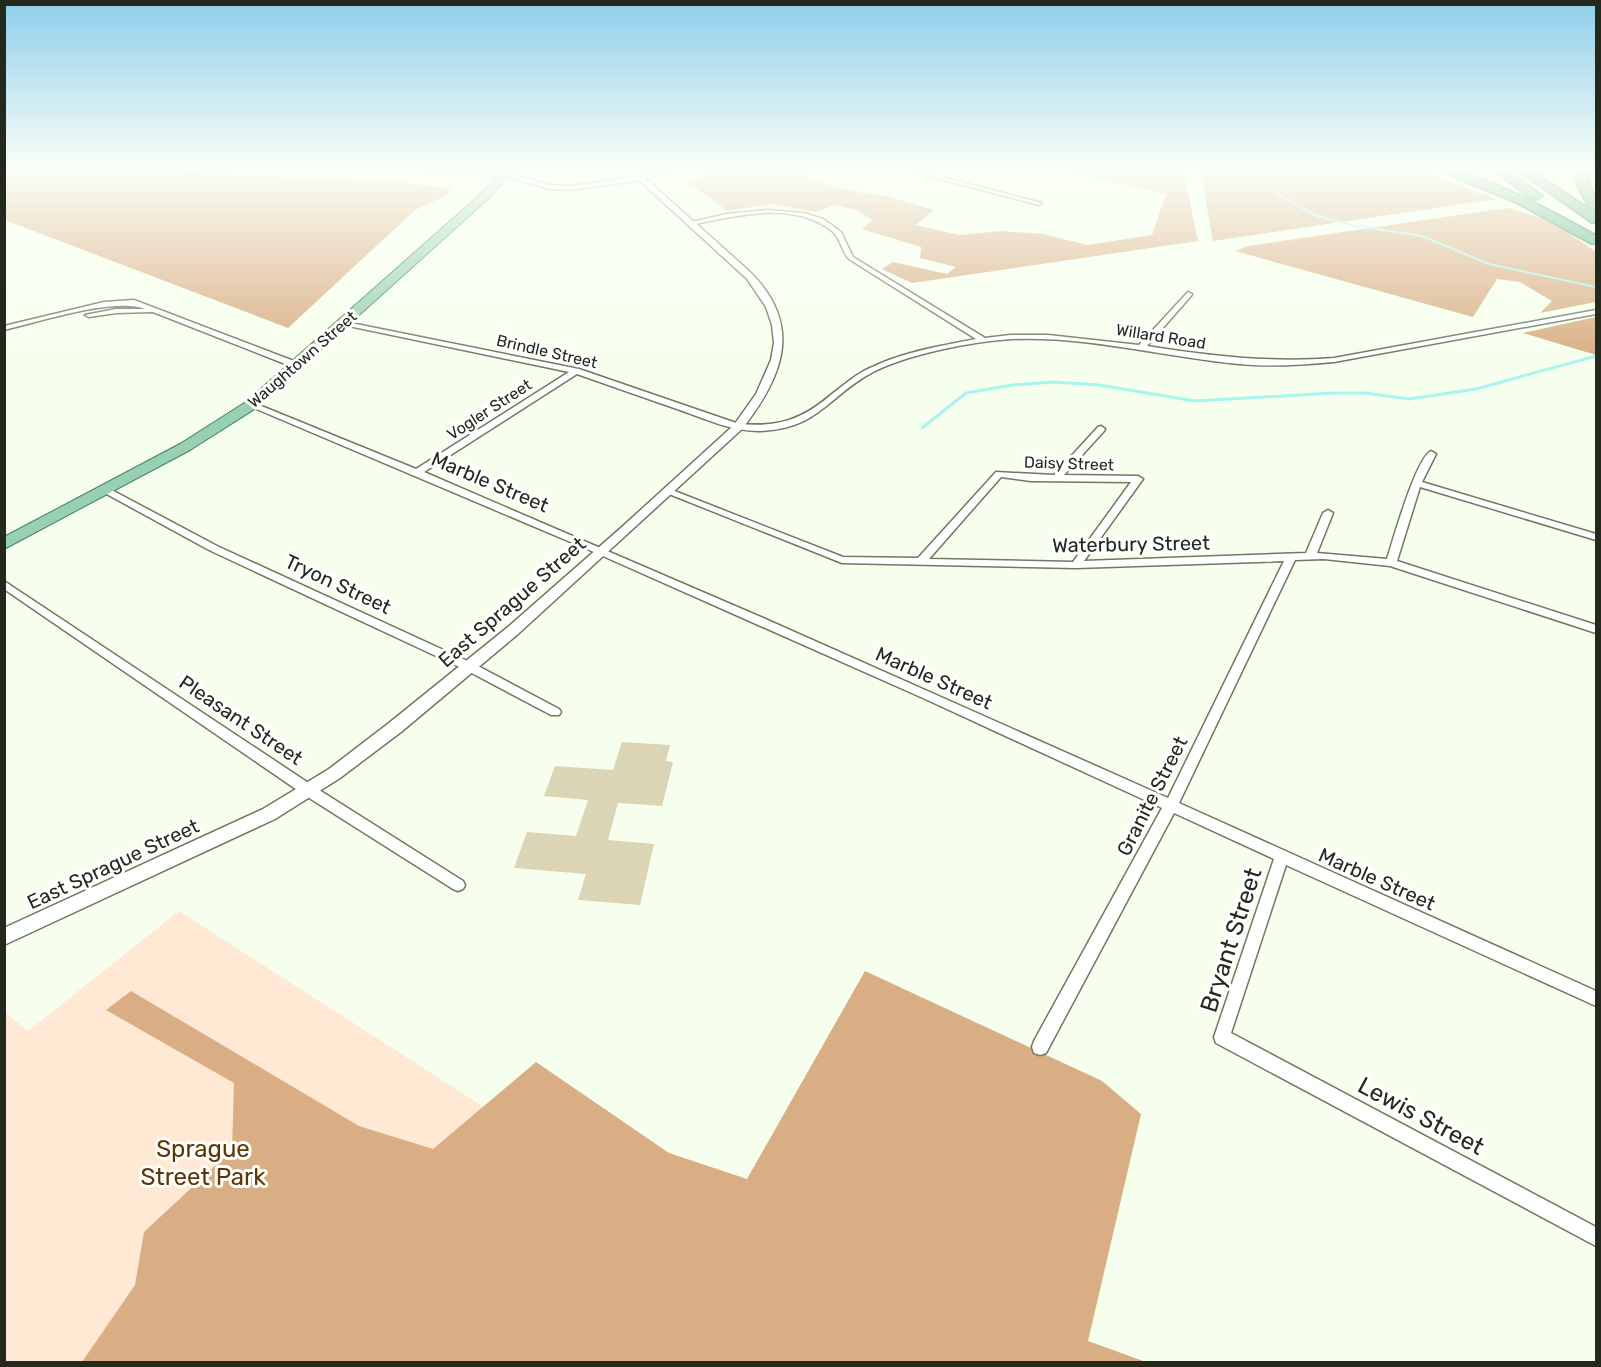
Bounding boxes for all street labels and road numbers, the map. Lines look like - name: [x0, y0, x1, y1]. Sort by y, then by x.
- street label: Waughtown Street: [244, 307, 361, 412]
- street label: Willard Road: [1115, 320, 1207, 353]
- street label: Brindle Street: [495, 331, 599, 372]
- street label: Vogler Street: [443, 375, 535, 444]
- street label: Marble Street: [428, 446, 552, 518]
- street label: Daisy Street: [1024, 452, 1114, 475]
- street label: Waterbury Street: [1052, 531, 1210, 557]
- street label: East Sprague Street: [434, 532, 590, 672]
- street label: Tryon Street: [281, 549, 395, 619]
- street label: Marble Street: [872, 642, 996, 714]
- street label: Pleasant Street: [175, 670, 307, 770]
- street label: Granite Street: [1112, 732, 1192, 860]
- street label: East Sprague Street: [23, 814, 203, 914]
- street label: Marble Street: [1315, 843, 1439, 915]
- street label: Bryant Street: [1194, 864, 1268, 1016]
- street label: Lewis Street: [1353, 1071, 1489, 1161]

